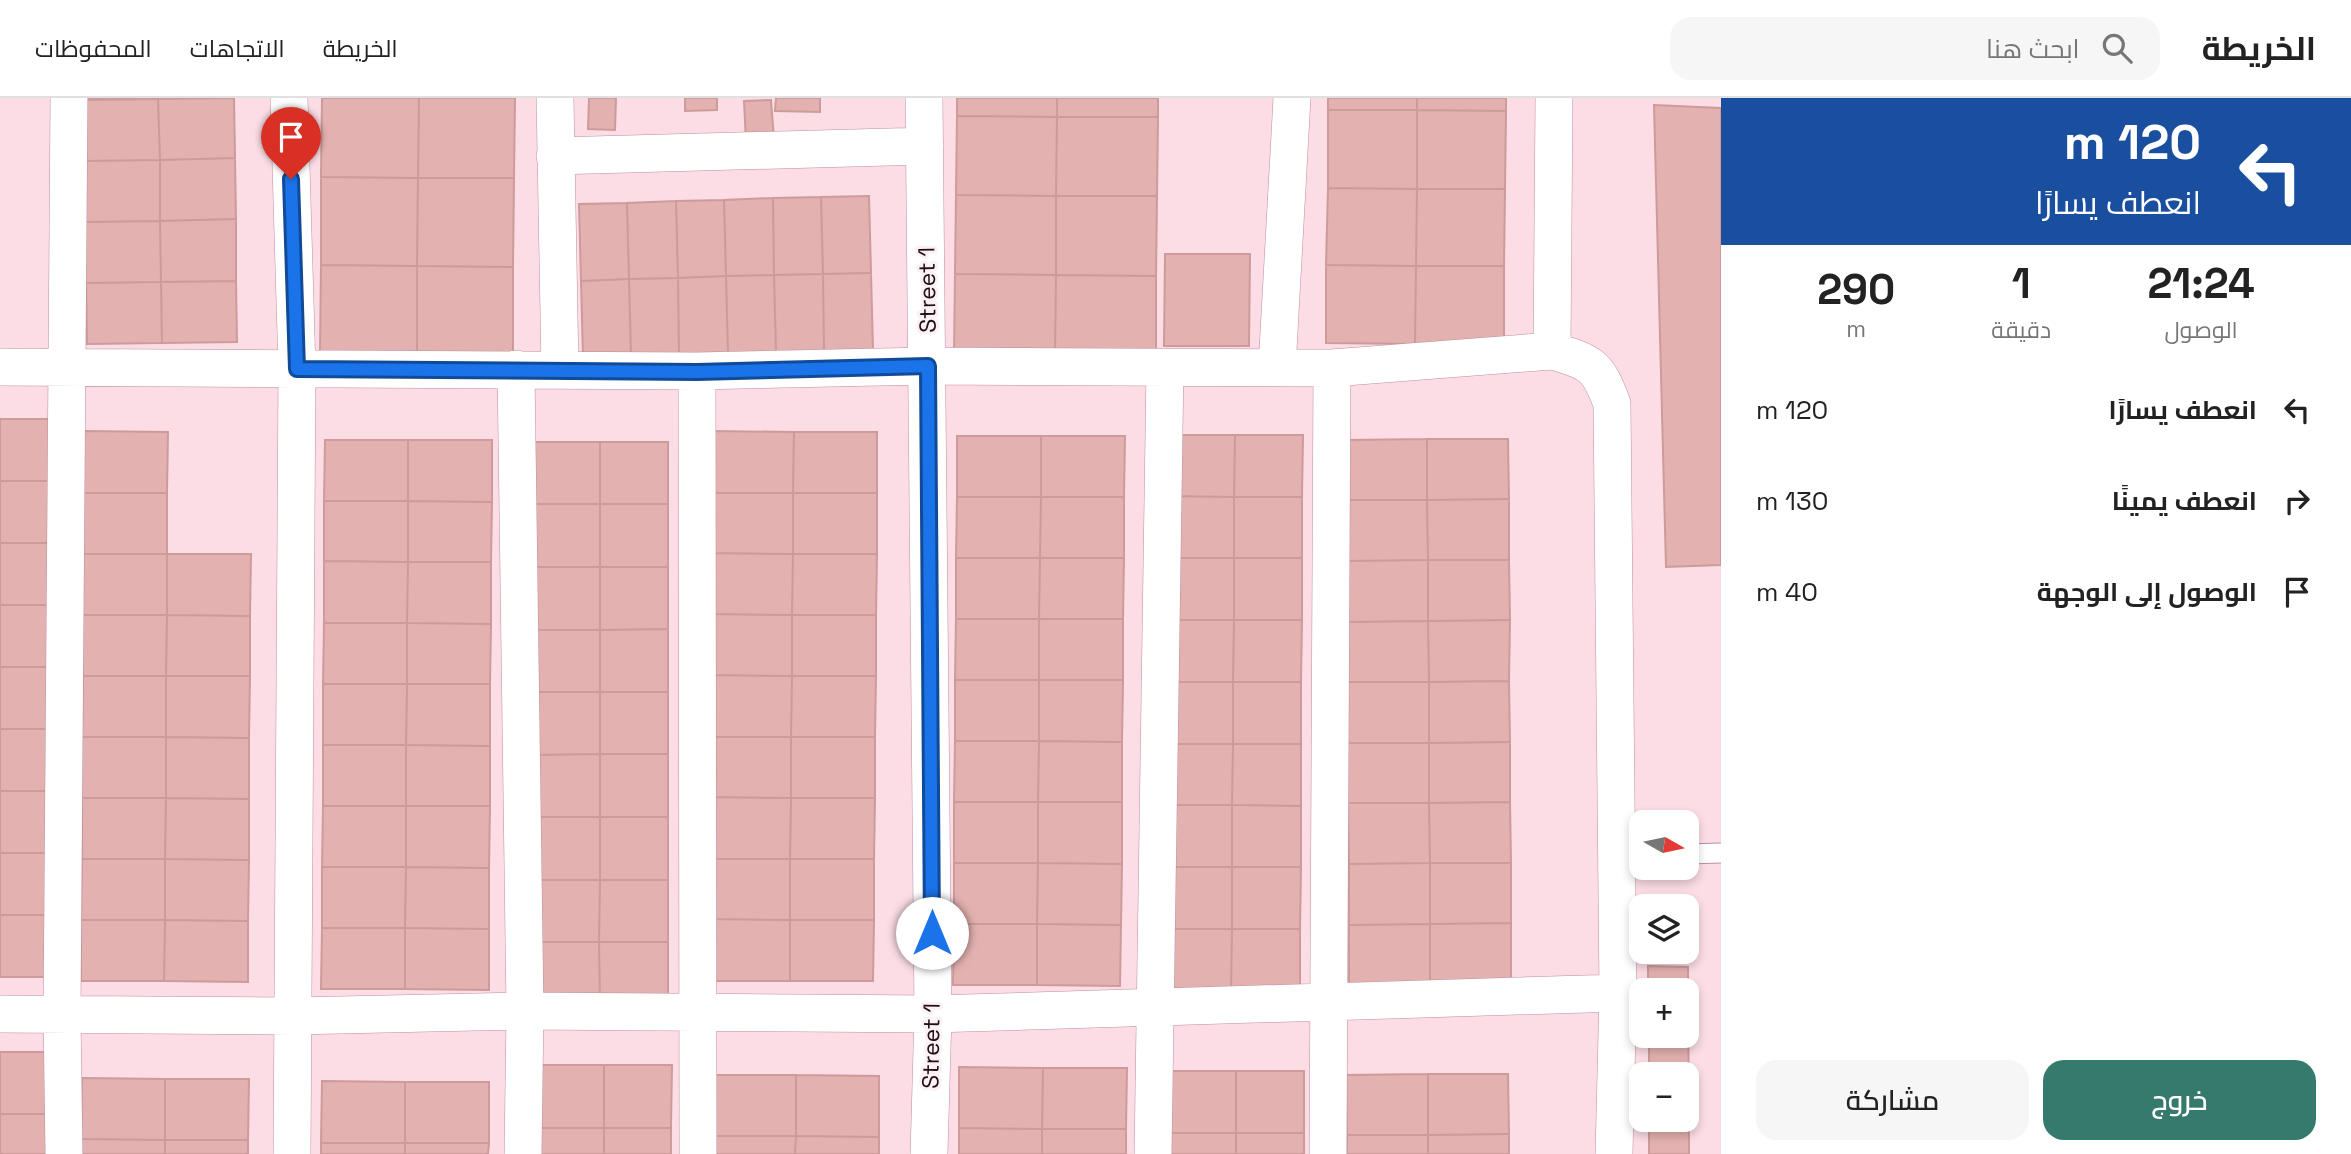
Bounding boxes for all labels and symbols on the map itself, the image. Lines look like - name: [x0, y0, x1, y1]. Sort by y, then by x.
- pin: [261, 107, 321, 179]
- street label: Street 1: [911, 247, 943, 333]
- north arrow: [1629, 810, 1699, 880]
- position arrow: [895, 896, 969, 970]
- street label: Street 1: [915, 1003, 947, 1089]

